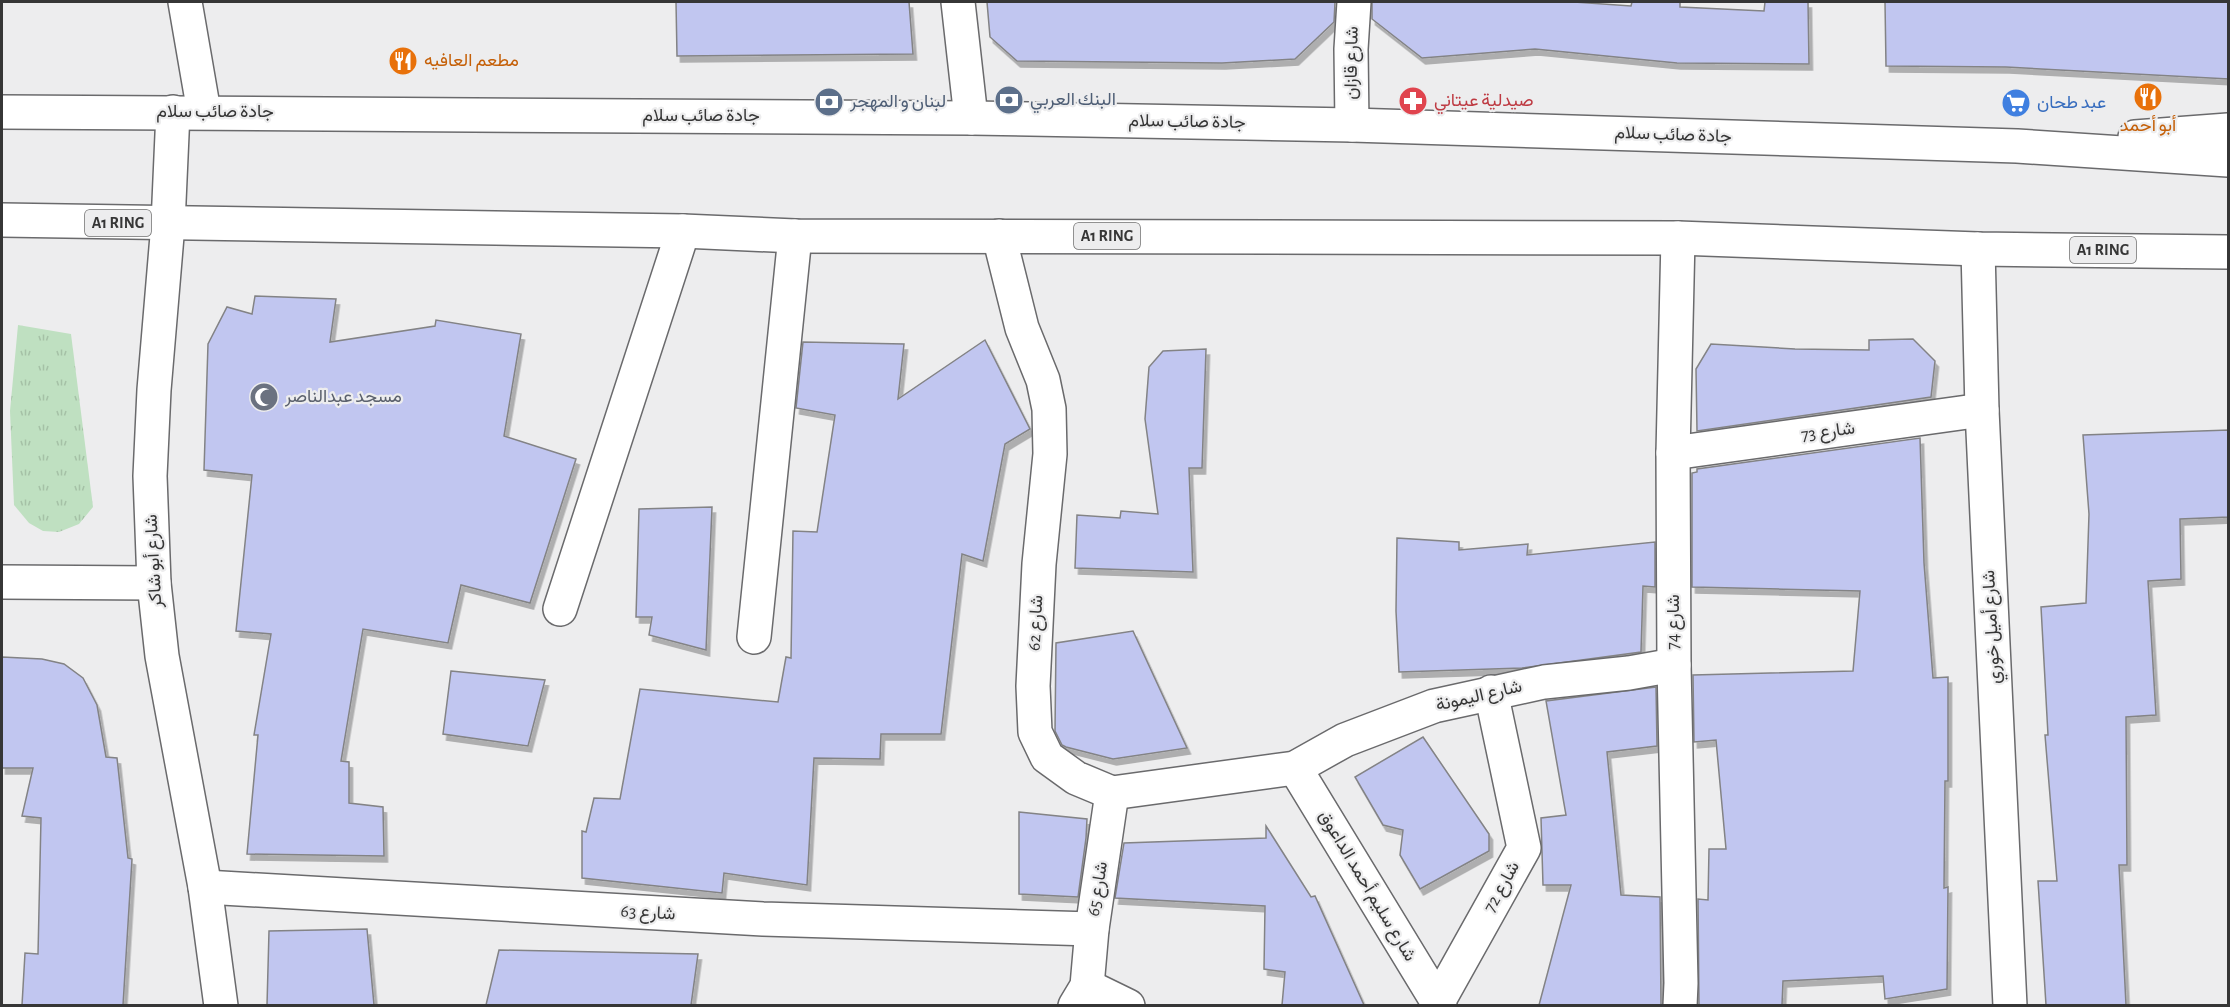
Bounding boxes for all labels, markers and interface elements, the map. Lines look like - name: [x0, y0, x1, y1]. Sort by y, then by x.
- street label: شارع قازان: [1342, 26, 1364, 100]
- restaurant icon: مطعم العافيه: [387, 45, 419, 77]
- place label: مطعم العافيه: [424, 52, 519, 72]
- restaurant icon: أبو أحمد: [2132, 81, 2164, 113]
- bank icon: البنك العربي: [993, 84, 1025, 116]
- pharmacy icon: صيدلية عيتاني: [1397, 85, 1429, 117]
- bank icon: لبنان و المهجر: [813, 86, 845, 118]
- supermarket icon: عبد طحان: [2000, 87, 2032, 119]
- place label: البنك العربي: [1030, 91, 1116, 114]
- place label: صيدلية عيتاني: [1434, 92, 1534, 115]
- place label: لبنان و المهجر: [849, 93, 946, 112]
- place label: عبد طحان: [2037, 94, 2106, 112]
- street label: جادة صائب سلام: [156, 103, 274, 123]
- street label: جادة صائب سلام: [642, 107, 760, 127]
- street label: جادة صائب سلام: [1128, 112, 1246, 134]
- place label: أبو أحمد: [2120, 115, 2176, 136]
- street label: جادة صائب سلام: [1614, 124, 1732, 148]
- road number: A1 RING: [85, 210, 151, 236]
- road number: A1 RING: [1074, 223, 1140, 249]
- road number: A1 RING: [2070, 237, 2136, 263]
- mosque icon: مسجد عبدالناصر: [248, 381, 280, 413]
- place label: مسجد عبدالناصر: [284, 388, 402, 407]
- street label: شارع 73: [1800, 419, 1856, 447]
- street label: شارع أبو شاكر: [141, 514, 167, 609]
- street label: شارع أميل خوري: [1978, 569, 2009, 685]
- street label: شارع 74: [1665, 594, 1685, 650]
- street label: شارع 62: [1026, 595, 1048, 651]
- street label: شارع اليمونة: [1434, 677, 1524, 717]
- street label: شارع سليم أحمد الداعوق: [1313, 807, 1421, 965]
- street label: شارع 72: [1481, 859, 1525, 916]
- street label: شارع 65: [1085, 860, 1113, 918]
- street label: شارع 63: [620, 903, 676, 925]

